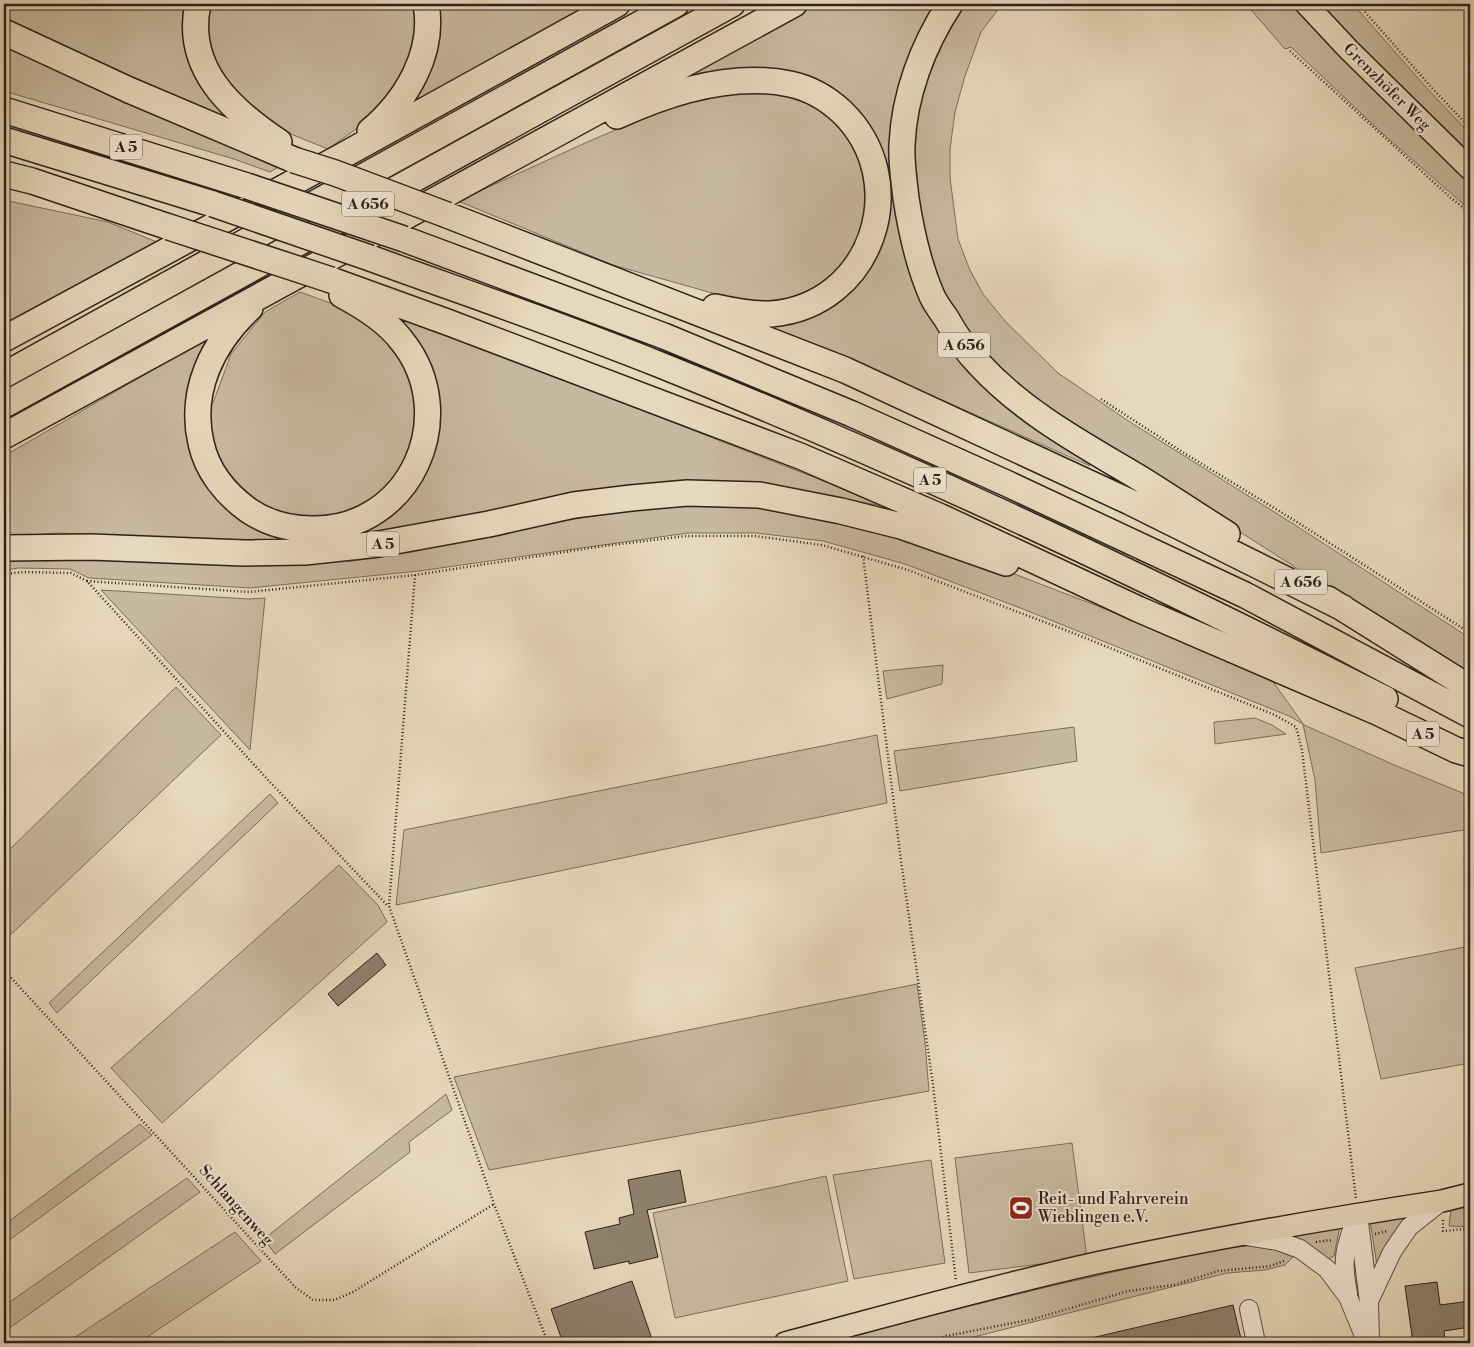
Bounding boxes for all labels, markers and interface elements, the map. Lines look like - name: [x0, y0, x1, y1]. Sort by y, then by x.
- street label: Grenzhöfer Weg: [1339, 39, 1436, 136]
- road number: A 5: [110, 134, 142, 160]
- road number: A 656: [342, 192, 394, 216]
- road number: A 656: [938, 332, 990, 358]
- road number: A 5: [914, 468, 946, 492]
- road number: A 5: [367, 532, 399, 556]
- road number: A 656: [1275, 570, 1327, 594]
- road number: A 5: [1407, 722, 1439, 746]
- street label: Schlangenweg: [194, 1160, 278, 1250]
- place label: Reit- und Fahrverein Wieblingen e.V.: [1037, 1189, 1189, 1227]
- sports icon: Reit- und Fahrverein Wieblingen e.V.: [1008, 1195, 1034, 1221]

